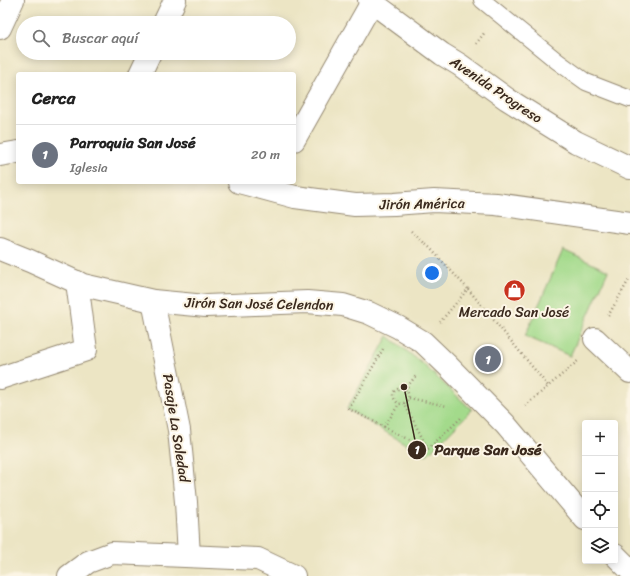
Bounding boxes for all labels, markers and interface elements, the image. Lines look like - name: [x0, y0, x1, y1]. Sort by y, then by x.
- search box: [16, 16, 296, 60]
- text: Buscar aquí: [62, 25, 139, 51]
- icon: search: [30, 27, 52, 49]
- street label: Avenida Progreso: [444, 49, 547, 130]
- text: Cerca: [32, 83, 75, 113]
- text: Parroquia San José: [70, 130, 196, 156]
- text: 1: [42, 143, 48, 166]
- text: 20 m: [251, 143, 280, 166]
- text: Iglesia: [70, 156, 108, 179]
- street label: Jirón América: [378, 191, 466, 217]
- your location: [422, 263, 442, 283]
- shop icon: Mercado San José: [501, 277, 527, 303]
- street label: Jirón San José Celendon: [183, 290, 334, 318]
- place label: Mercado San José: [459, 300, 569, 325]
- pin: 1: [475, 344, 501, 374]
- street label: Pasaje La Soledad: [155, 372, 197, 486]
- map controls: [582, 420, 618, 564]
- button: +: [582, 420, 618, 456]
- callout: Parque San José: [407, 436, 550, 463]
- text: Parque San José: [434, 437, 542, 463]
- text: 1: [414, 439, 420, 461]
- button: −: [582, 456, 618, 492]
- button: locate: [582, 492, 618, 528]
- button: layers: [582, 528, 618, 564]

